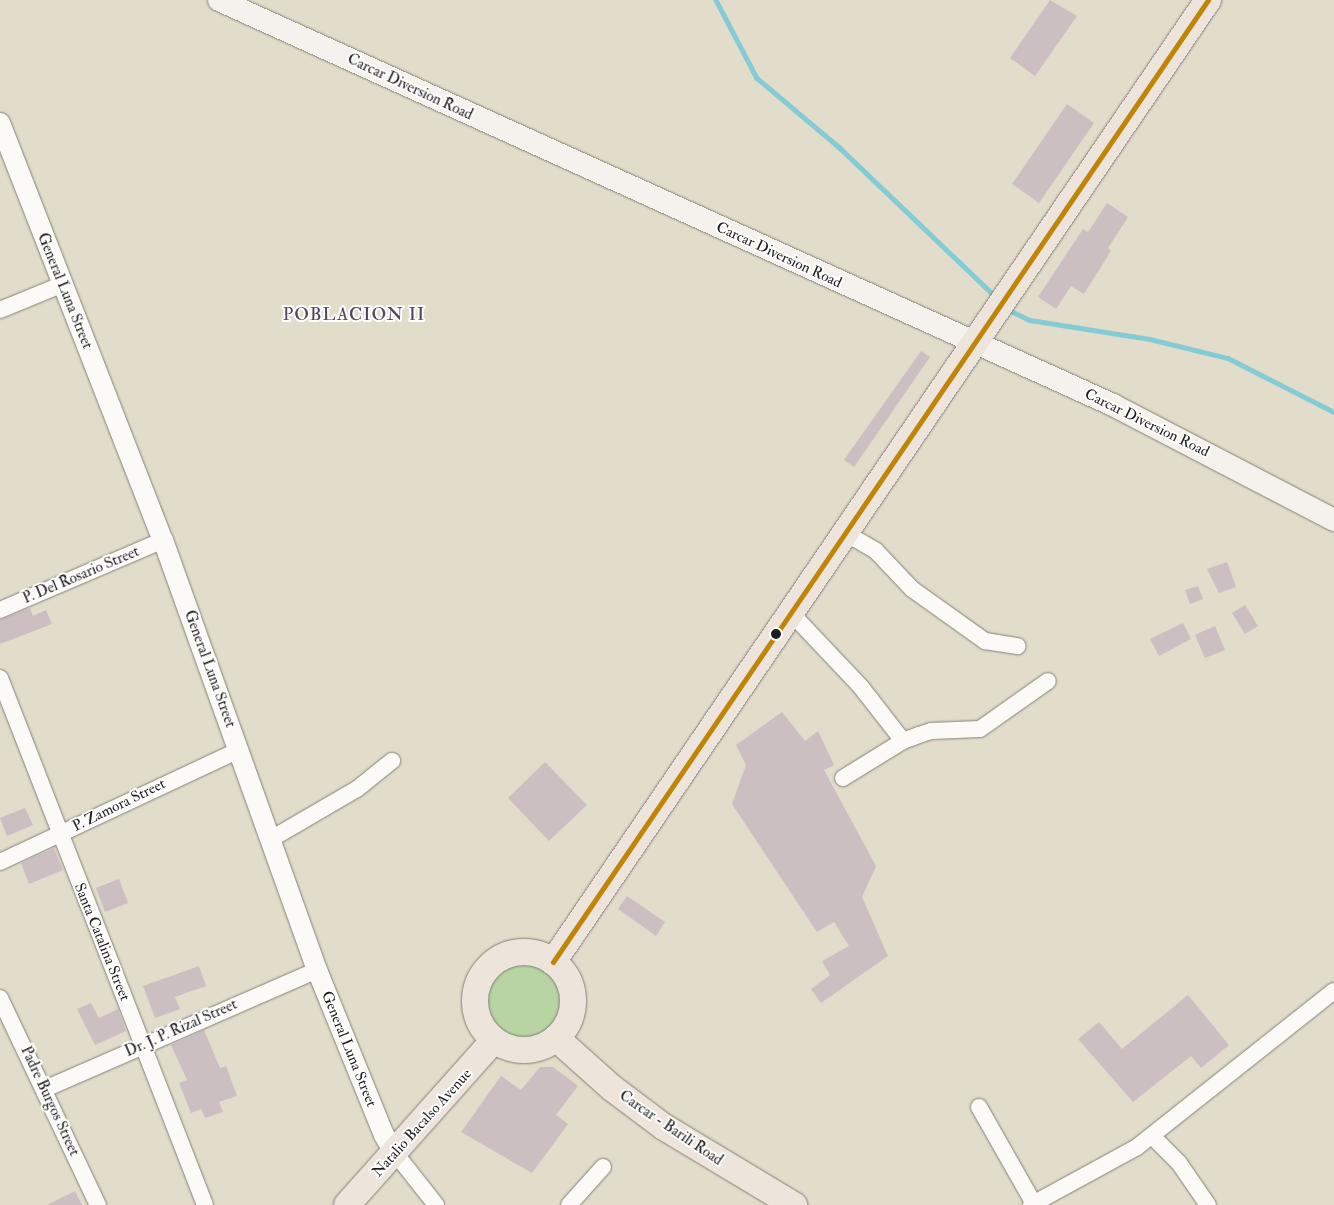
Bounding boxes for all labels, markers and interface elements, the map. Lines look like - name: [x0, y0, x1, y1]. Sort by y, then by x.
- street label: Carcar Diversion Road: [344, 50, 476, 124]
- street label: Carcar Diversion Road: [713, 218, 845, 292]
- street label: General Luna Street: [34, 230, 96, 352]
- district label: POBLACION II: [281, 304, 427, 326]
- street label: Carcar Diversion Road: [1082, 385, 1212, 461]
- street label: P. Del Rosario Street: [20, 542, 142, 608]
- street label: General Luna Street: [180, 608, 240, 730]
- unlabelled marker: [771, 629, 781, 639]
- street label: P. Zamora Street: [70, 775, 168, 835]
- street label: Santa Catalina Street: [70, 880, 134, 1004]
- street label: General Luna Street: [318, 988, 380, 1110]
- street label: Dr. J. P. Rizal Street: [122, 995, 240, 1061]
- street label: Padre Burgos Street: [17, 1043, 83, 1159]
- street label: Natalio Bacalso Avenue: [369, 1065, 475, 1181]
- street label: Carcar - Barili Road: [616, 1087, 726, 1169]

